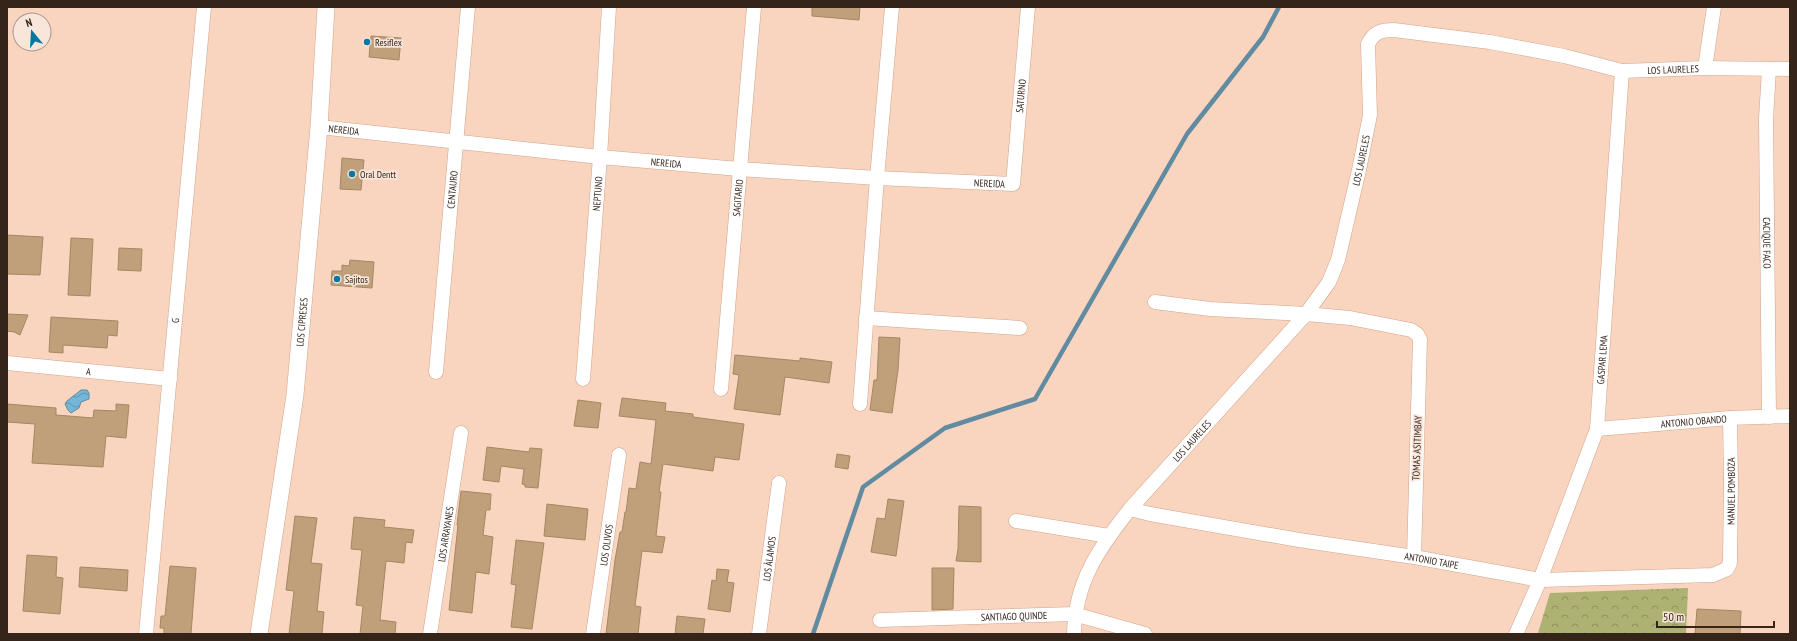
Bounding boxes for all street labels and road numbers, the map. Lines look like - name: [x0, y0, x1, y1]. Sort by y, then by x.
- street label: LOS LAURELES: [1647, 62, 1699, 77]
- street label: SATURNO: [1013, 78, 1028, 113]
- street label: NEREIDA: [328, 122, 360, 138]
- street label: LOS LAURELES: [1349, 134, 1372, 187]
- street label: NEREIDA: [650, 155, 682, 171]
- street label: CENTAURO: [444, 170, 460, 209]
- street label: NEPTUNO: [589, 175, 605, 211]
- street label: NEREIDA: [974, 176, 1005, 190]
- street label: SAGITARIO: [729, 178, 746, 217]
- street label: CACIQUE FACO: [1760, 217, 1774, 269]
- street label: LOS CIPRESES: [293, 297, 310, 347]
- street label: G: [168, 317, 182, 323]
- street label: GASPAR LEMA: [1594, 334, 1610, 385]
- street label: A: [86, 364, 92, 378]
- street label: ANTONIO OBANDO: [1660, 412, 1728, 430]
- street label: TOMAS ASITIMBAY: [1409, 415, 1425, 481]
- street label: LOS LAURELES: [1170, 417, 1214, 464]
- street label: MANUEL POMBOZA: [1724, 457, 1738, 525]
- street label: LOS ARRAYANES: [435, 505, 456, 563]
- street label: LOS OLIVOS: [597, 523, 615, 566]
- street label: LOS ÀLAMOS: [760, 535, 778, 582]
- street label: ANTONIO TAIPE: [1404, 549, 1460, 572]
- street label: SANTIAGO QUINDE: [981, 608, 1047, 623]

